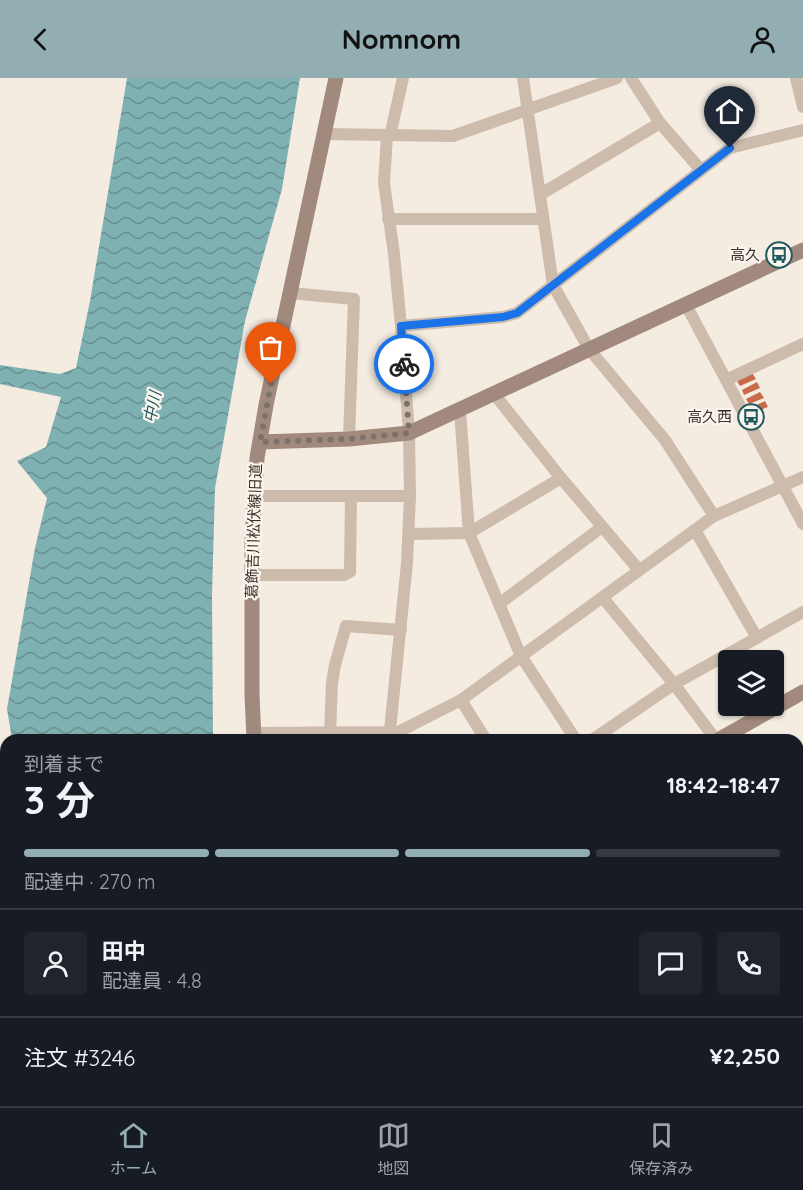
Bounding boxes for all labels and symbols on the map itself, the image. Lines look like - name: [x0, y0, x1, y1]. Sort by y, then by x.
- pin: [704, 86, 755, 148]
- bus stop icon: 高久: [764, 240, 794, 270]
- place label: 高久: [730, 245, 760, 264]
- pin: [245, 322, 296, 384]
- courier: [374, 334, 434, 394]
- water label: 中川: [139, 387, 165, 425]
- bus stop icon: 高久西: [736, 402, 766, 432]
- place label: 高久西: [687, 407, 732, 426]
- street label: 葛飾吉川松伏線旧道: [242, 463, 265, 599]

